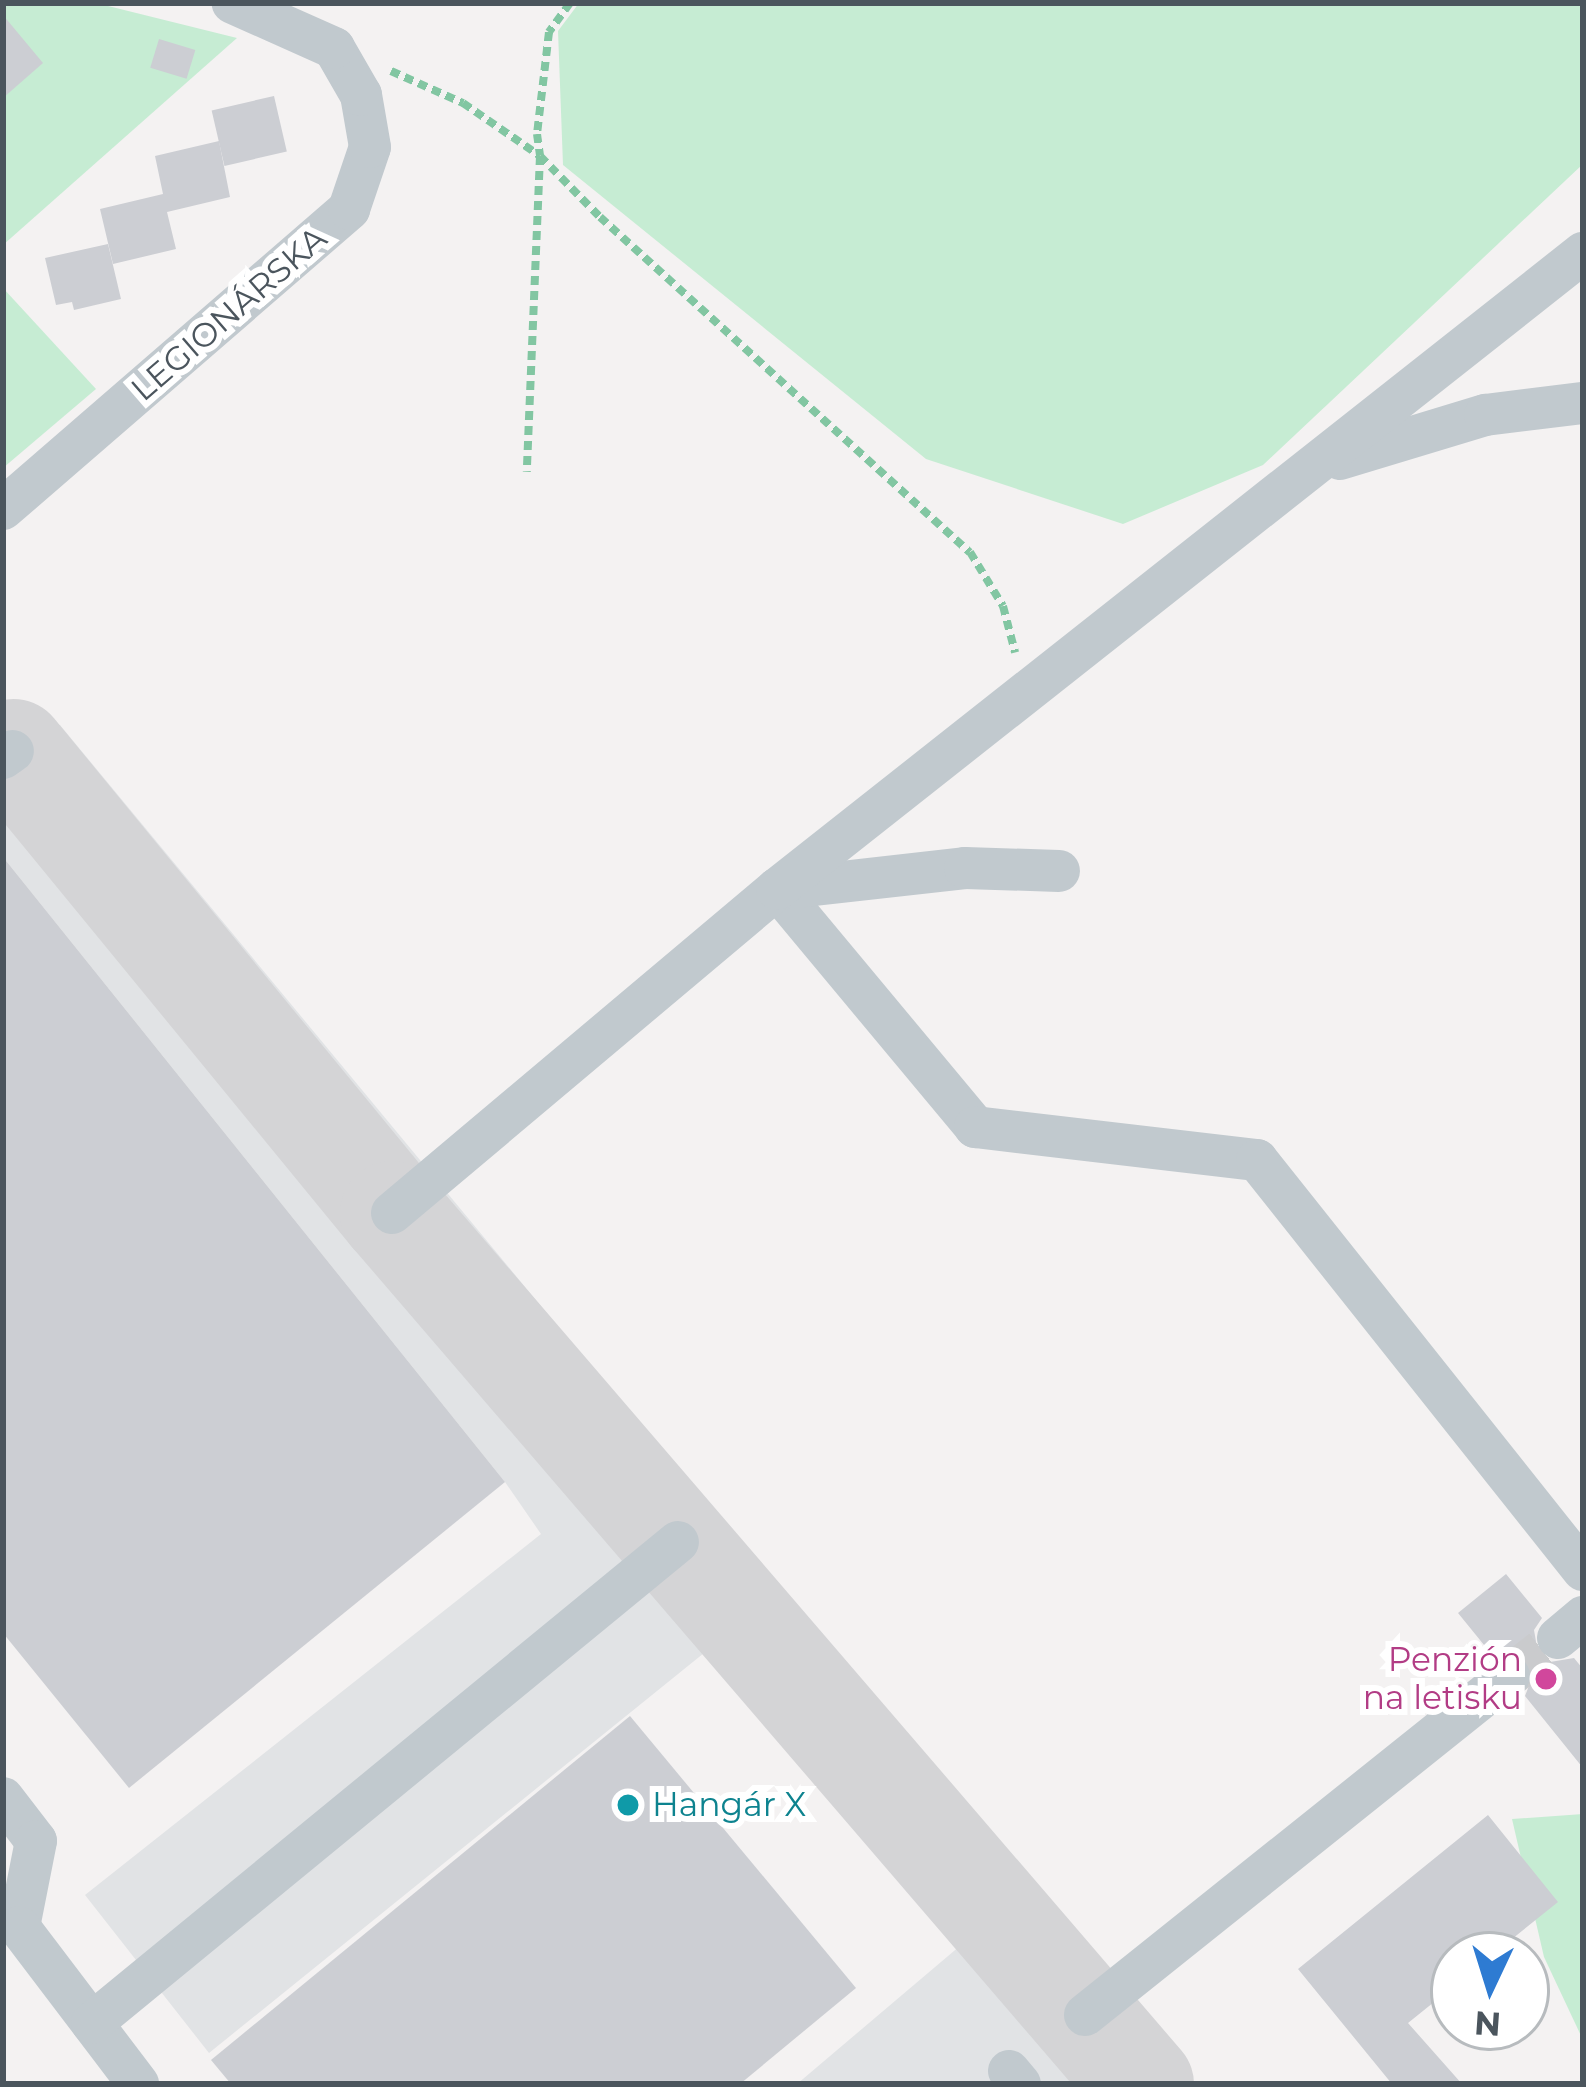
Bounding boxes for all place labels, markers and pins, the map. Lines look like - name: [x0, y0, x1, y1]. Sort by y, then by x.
- place label: Penzión na letisku: [1363, 1640, 1522, 1718]
- marker: Penzión na letisku: [1533, 1666, 1559, 1692]
- place label: Hangár X: [652, 1785, 806, 1825]
- marker: Hangár X: [615, 1792, 641, 1818]

